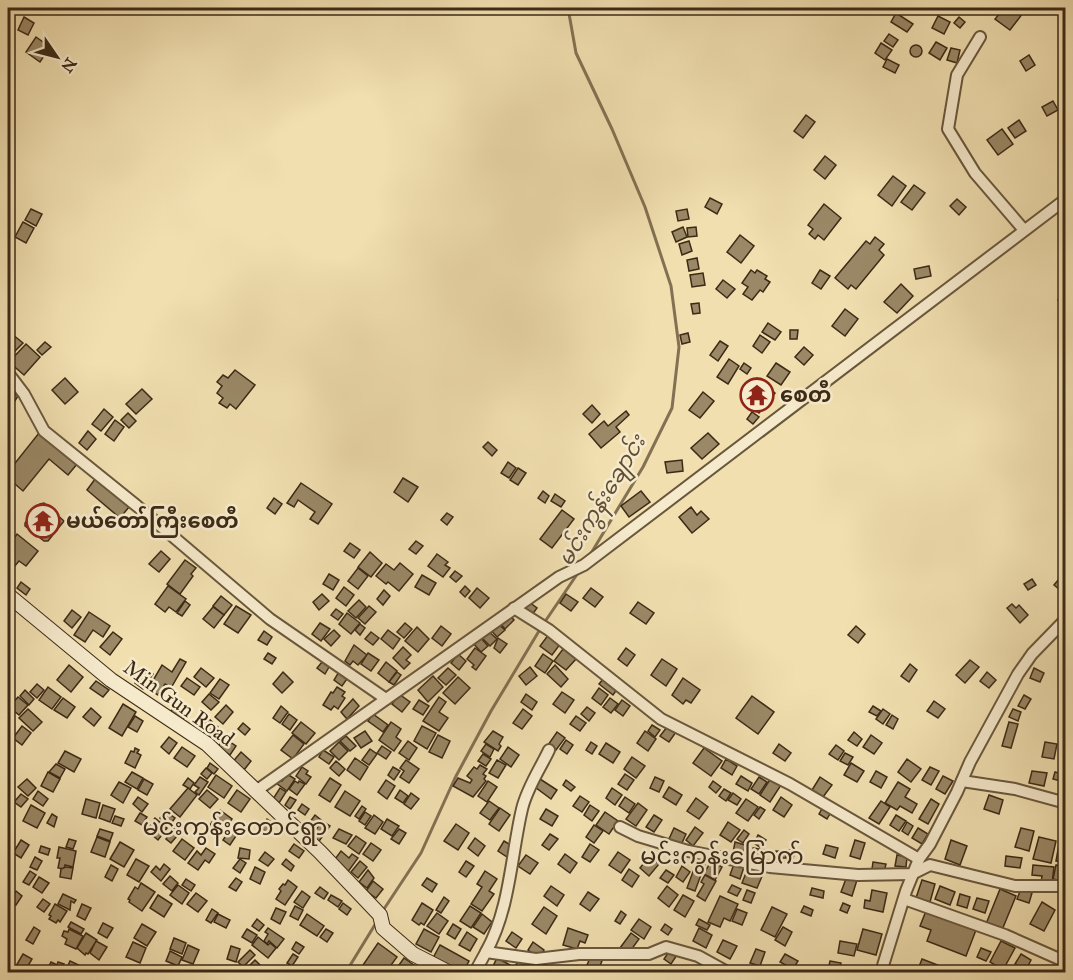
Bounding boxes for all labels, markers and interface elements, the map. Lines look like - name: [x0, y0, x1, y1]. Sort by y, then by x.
- north arrow: [27, 27, 87, 87]
- text: N: [57, 54, 81, 77]
- temple icon: စေတီ: [739, 377, 775, 413]
- place label: စေတီ: [780, 380, 831, 408]
- water label: မင်းကွန်းချောင်း: [550, 428, 656, 573]
- temple icon: မယ်တော်ကြီးစေတီ: [25, 503, 61, 539]
- place label: မယ်တော်ကြီးစေတီ: [66, 505, 239, 538]
- street label: Min Gun Road: [119, 654, 240, 752]
- district label: မင်းကွန်းတောင်ရွာ: [143, 811, 327, 846]
- district label: မင်းကွန်းမြောက်: [640, 840, 804, 875]

